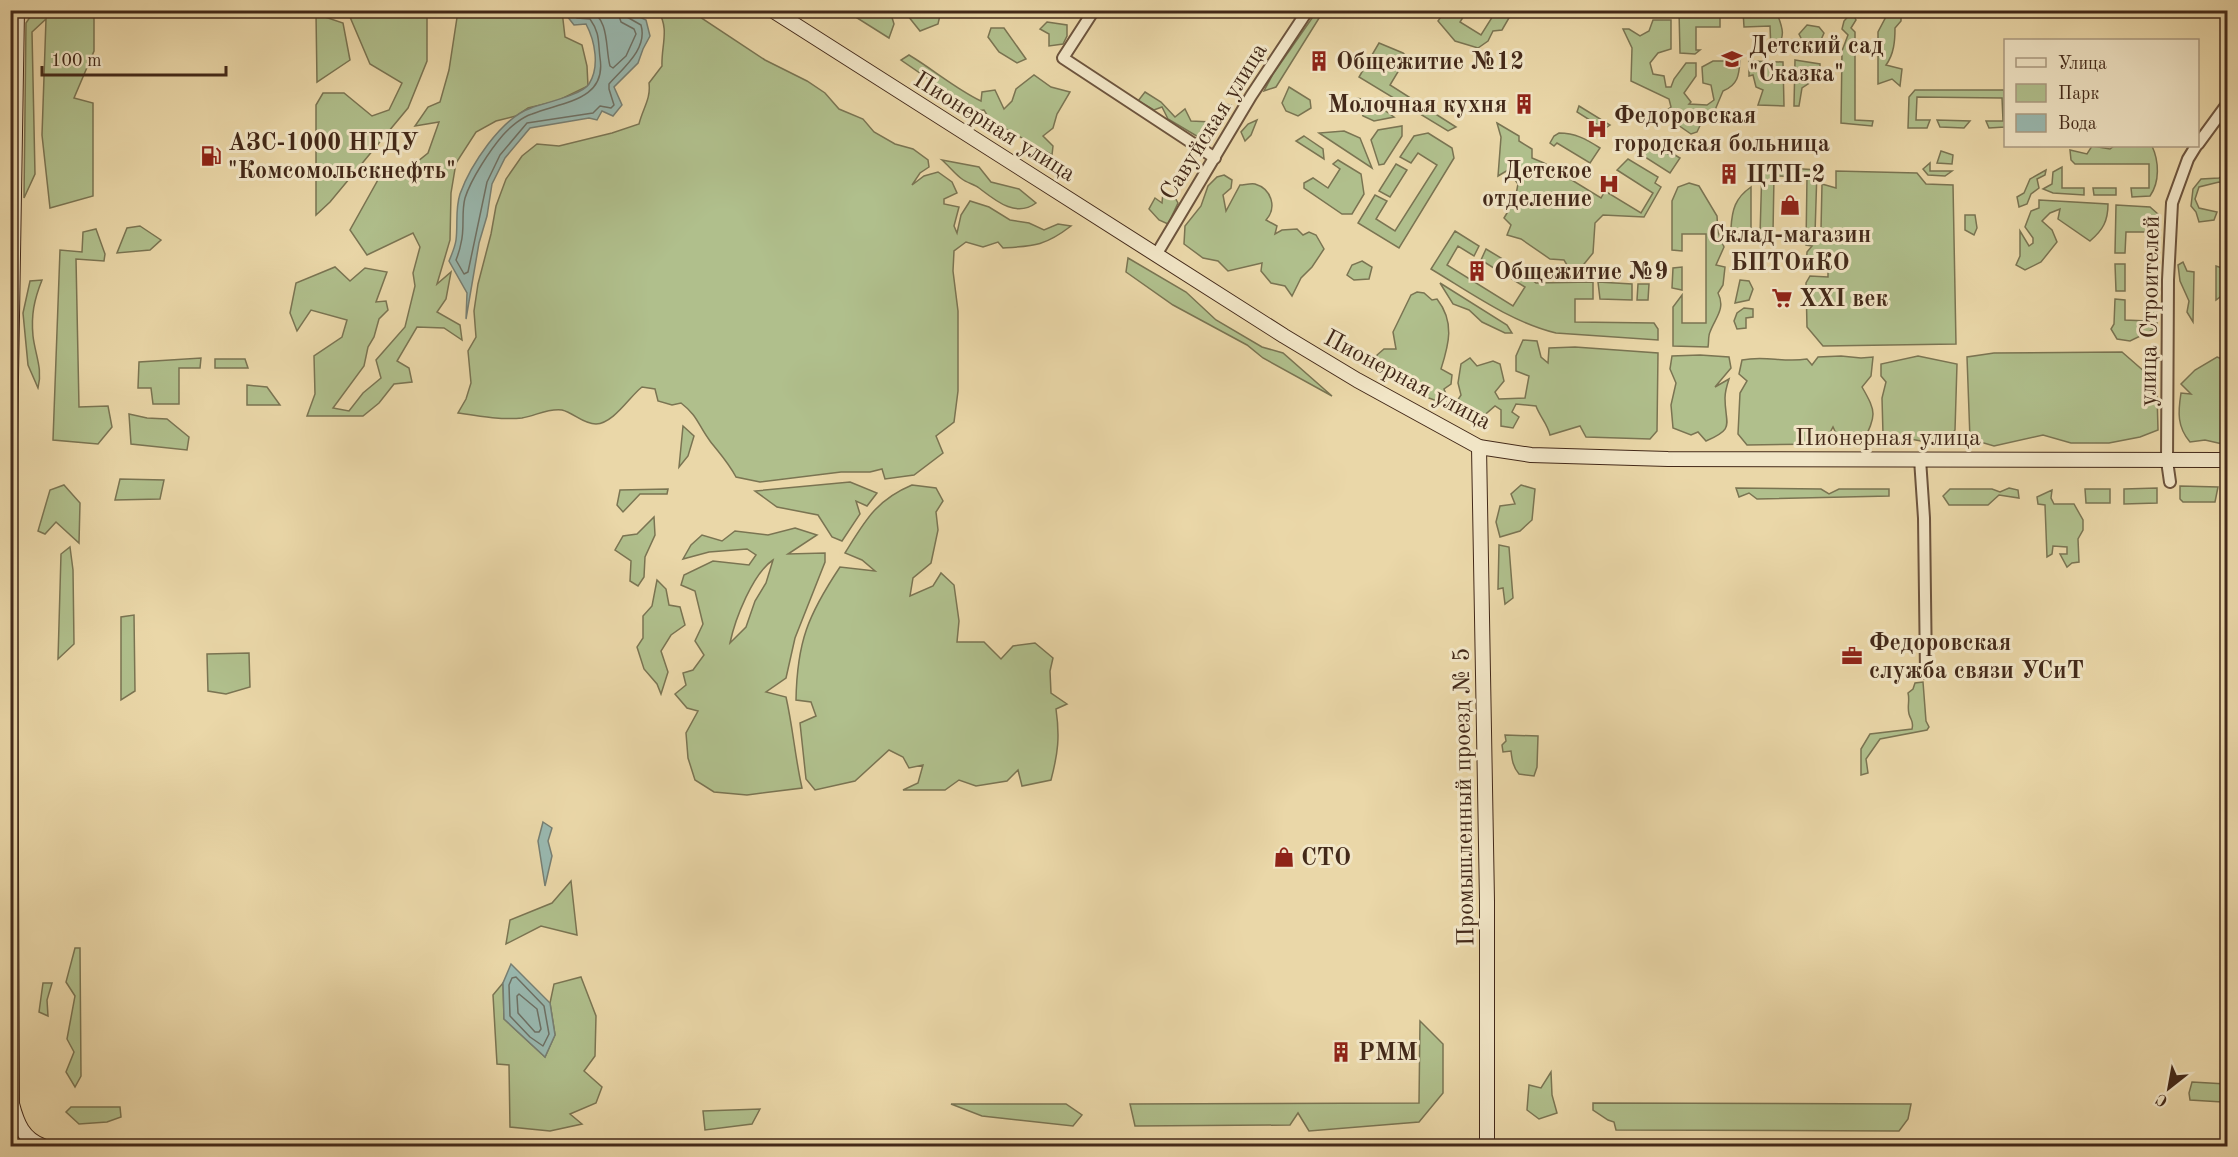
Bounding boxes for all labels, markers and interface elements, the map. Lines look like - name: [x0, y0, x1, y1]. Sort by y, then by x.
- place label: Детский сад "Сказка": [1749, 35, 1884, 87]
- scale bar: [42, 39, 226, 77]
- street label: Савуйская улица: [1157, 39, 1273, 205]
- legend: [2004, 39, 2199, 147]
- school or university icon: Детский сад "Сказка": [1720, 47, 1744, 71]
- building icon: Общежитие №12: [1307, 49, 1331, 73]
- place label: Общежитие №12: [1336, 51, 1524, 75]
- text: 100 m: [51, 52, 102, 70]
- text: Улица: [2058, 55, 2107, 73]
- street label: Пионерная улица: [909, 68, 1079, 187]
- text: Парк: [2058, 85, 2099, 103]
- building icon: Молочная кухня: [1512, 92, 1536, 116]
- place label: Молочная кухня: [1328, 94, 1507, 118]
- place label: Федоровская городская больница: [1614, 105, 1830, 157]
- text: Вода: [2058, 115, 2097, 133]
- hospital icon: Федоровская городская больница: [1585, 117, 1609, 141]
- place label: АЗС-1000 НГДУ "Комсомольскнефть": [228, 132, 456, 184]
- fuel station icon: АЗС-1000 НГДУ "Комсомольскнефть": [199, 144, 223, 168]
- place label: Детское отделение: [1482, 160, 1592, 212]
- building icon: ЦТП-2: [1717, 162, 1741, 186]
- place label: ЦТП-2: [1746, 164, 1825, 188]
- hospital icon: Детское отделение: [1597, 172, 1621, 196]
- shop icon: Склад-магазин БПТОиКО: [1778, 193, 1802, 217]
- street label: улица Строителей: [2137, 215, 2165, 407]
- place label: Склад-магазин БПТОиКО: [1709, 224, 1871, 276]
- building icon: Общежитие №9: [1465, 259, 1489, 283]
- place label: Общежитие №9: [1494, 261, 1668, 285]
- supermarket icon: XXI век: [1770, 286, 1794, 310]
- place label: XXI век: [1799, 288, 1889, 312]
- street label: Пионерная улица: [1319, 327, 1495, 435]
- street label: Пионерная улица: [1795, 427, 1981, 451]
- place label: Федоровская служба связи УСиТ: [1869, 632, 2084, 684]
- office icon: Федоровская служба связи УСиТ: [1840, 644, 1864, 668]
- street label: Промышленный проезд № 5: [1450, 647, 1480, 946]
- shop icon: СТО: [1272, 845, 1296, 869]
- place label: СТО: [1301, 847, 1351, 871]
- building icon: РММ: [1329, 1040, 1353, 1064]
- place label: РММ: [1358, 1042, 1418, 1066]
- north arrow: [2139, 1058, 2199, 1118]
- text: С: [2154, 1090, 2171, 1109]

